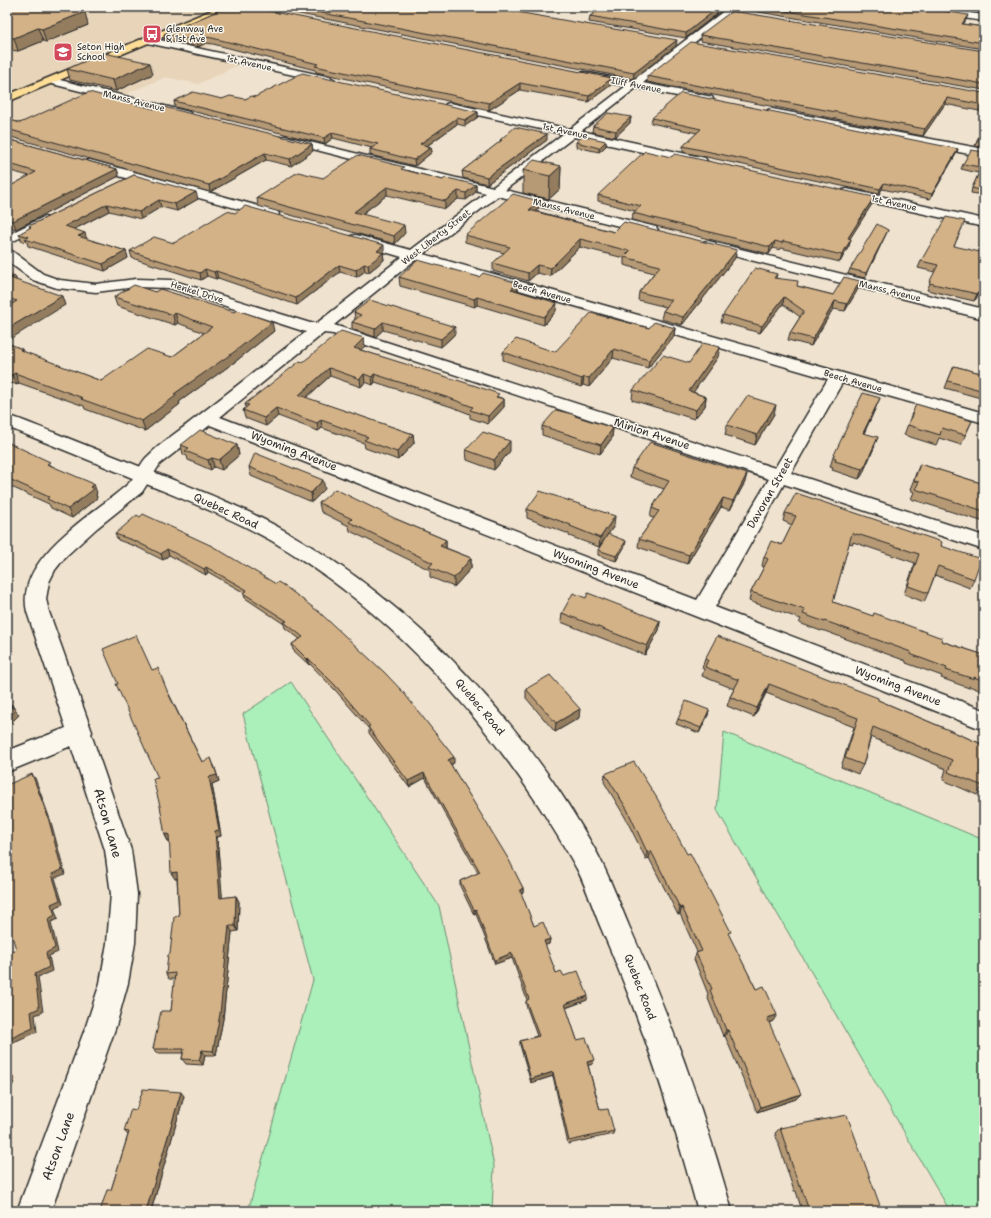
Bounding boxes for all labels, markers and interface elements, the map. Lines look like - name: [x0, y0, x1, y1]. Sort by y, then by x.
- bus stop icon: Glenway Ave & 1st Ave: [141, 23, 163, 45]
- place label: Glenway Ave & 1st Ave: [166, 23, 223, 45]
- school or university icon: Seton High School: [52, 41, 74, 63]
- place label: Seton High School: [77, 41, 125, 63]
- street label: 1st Avenue: [225, 52, 273, 74]
- street label: Iliff Avenue: [610, 74, 662, 96]
- street label: Manss Avenue: [102, 88, 166, 114]
- street label: 1st Avenue: [541, 120, 589, 142]
- street label: 1st Avenue: [870, 192, 918, 214]
- street label: Manss Avenue: [532, 196, 596, 222]
- street label: West Liberty Street: [399, 206, 473, 268]
- street label: Henkel Drive: [169, 278, 225, 306]
- street label: Beech Avenue: [511, 278, 573, 306]
- street label: Manss Avenue: [858, 278, 922, 304]
- street label: Beech Avenue: [822, 367, 884, 395]
- street label: Minion Avenue: [612, 415, 692, 453]
- street label: Wyoming Avenue: [249, 428, 339, 474]
- street label: Davoran Street: [744, 454, 797, 531]
- street label: Quebec Road: [191, 489, 261, 533]
- street label: Wyoming Avenue: [551, 546, 641, 592]
- street label: Wyoming Avenue: [853, 663, 943, 709]
- street label: Quebec Road: [452, 675, 508, 739]
- street label: Atson Lane: [90, 786, 126, 860]
- street label: Quebec Road: [620, 952, 660, 1022]
- street label: Atson Lane: [38, 1109, 78, 1183]

